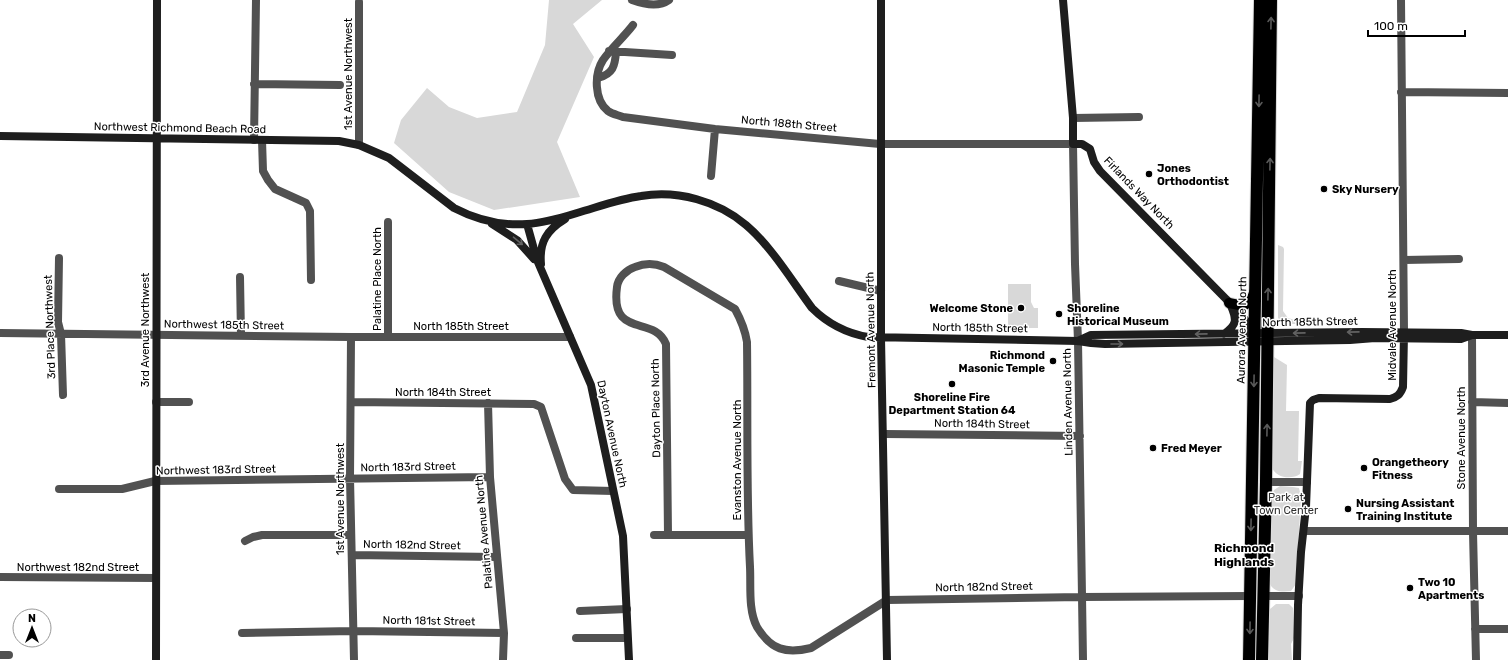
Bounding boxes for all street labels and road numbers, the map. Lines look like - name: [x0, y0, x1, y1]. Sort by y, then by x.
- street label: 1st Avenue Northwest: [342, 17, 355, 130]
- street label: North 188th Street: [741, 113, 838, 135]
- street label: Northwest Richmond Beach Road: [94, 120, 266, 136]
- street label: Firlands Way North: [1101, 154, 1177, 232]
- street label: Palatine Place North: [371, 227, 384, 331]
- street label: Midvale Avenue North: [1386, 269, 1399, 381]
- street label: 3rd Avenue Northwest: [139, 272, 152, 387]
- street label: Fremont Avenue North: [863, 272, 879, 388]
- street label: 3rd Place Northwest: [42, 274, 58, 379]
- street label: Aurora Avenue North: [1235, 276, 1249, 384]
- street label: North 185th Street: [1262, 315, 1359, 329]
- street label: Northwest 185th Street: [164, 317, 285, 333]
- street label: North 185th Street: [413, 320, 509, 333]
- street label: North 185th Street: [932, 321, 1029, 335]
- street label: Linden Avenue North: [1061, 348, 1075, 456]
- street label: Dayton Place North: [649, 358, 663, 458]
- street label: Dayton Avenue North: [594, 379, 630, 489]
- street label: North 184th Street: [395, 386, 492, 399]
- street label: Stone Avenue North: [1455, 386, 1468, 490]
- street label: Evanston Avenue North: [731, 400, 744, 520]
- street label: North 184th Street: [934, 417, 1031, 431]
- street label: 1st Avenue Northwest: [334, 442, 347, 555]
- street label: North 183rd Street: [360, 460, 456, 474]
- street label: Northwest 183rd Street: [156, 462, 277, 478]
- street label: Palatine Avenue North: [473, 475, 495, 589]
- street label: North 182nd Street: [363, 538, 462, 552]
- street label: Northwest 182nd Street: [17, 561, 140, 574]
- street label: North 182nd Street: [935, 580, 1034, 594]
- street label: North 181st Street: [383, 614, 476, 628]

